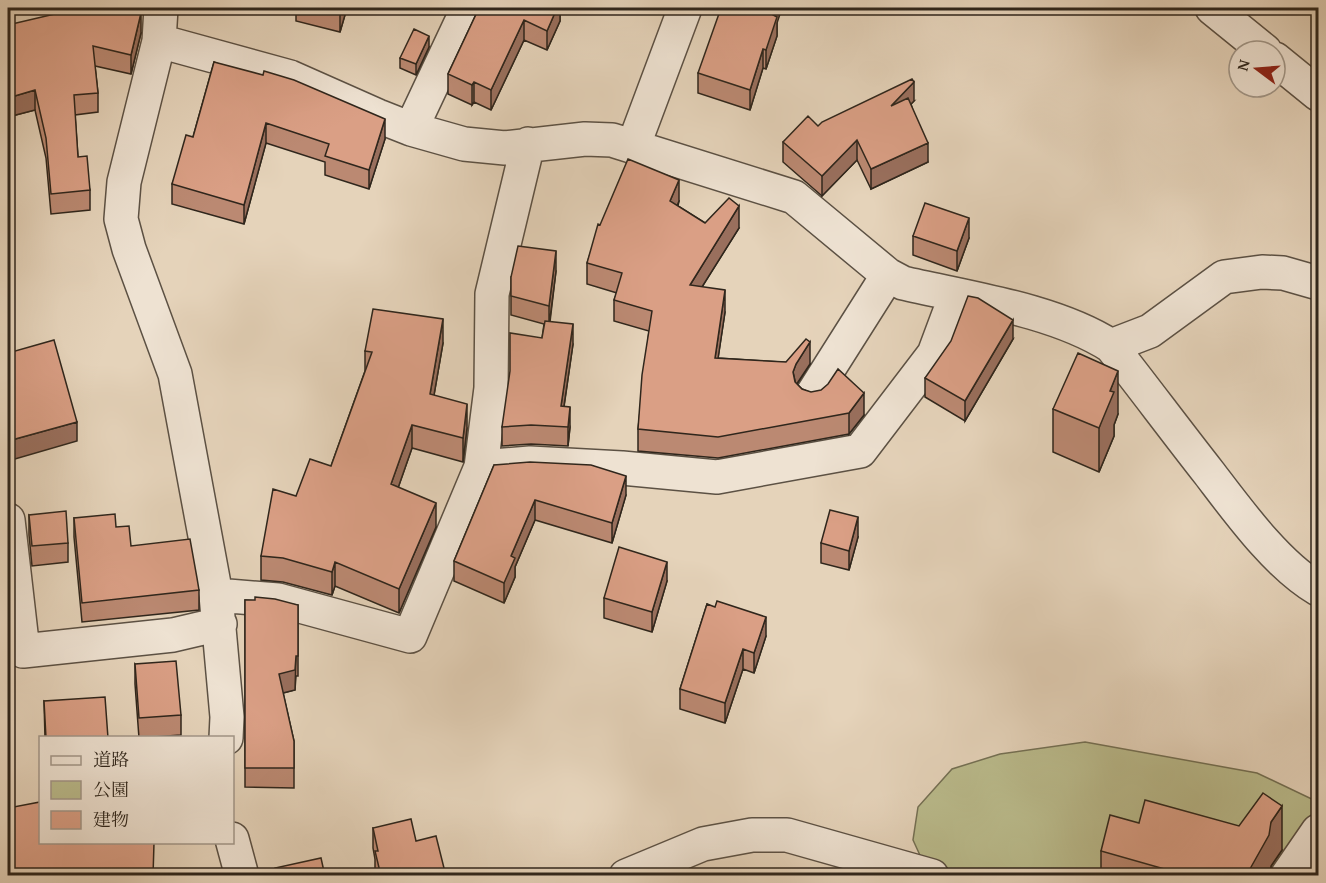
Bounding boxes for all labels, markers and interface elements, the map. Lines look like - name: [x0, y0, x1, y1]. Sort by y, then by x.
- north arrow: [1227, 39, 1287, 99]
- text: N: [1230, 56, 1256, 73]
- legend: [39, 736, 234, 844]
- text: 道路: [93, 746, 129, 773]
- text: 公園: [93, 776, 129, 803]
- text: 建物: [93, 806, 129, 833]

